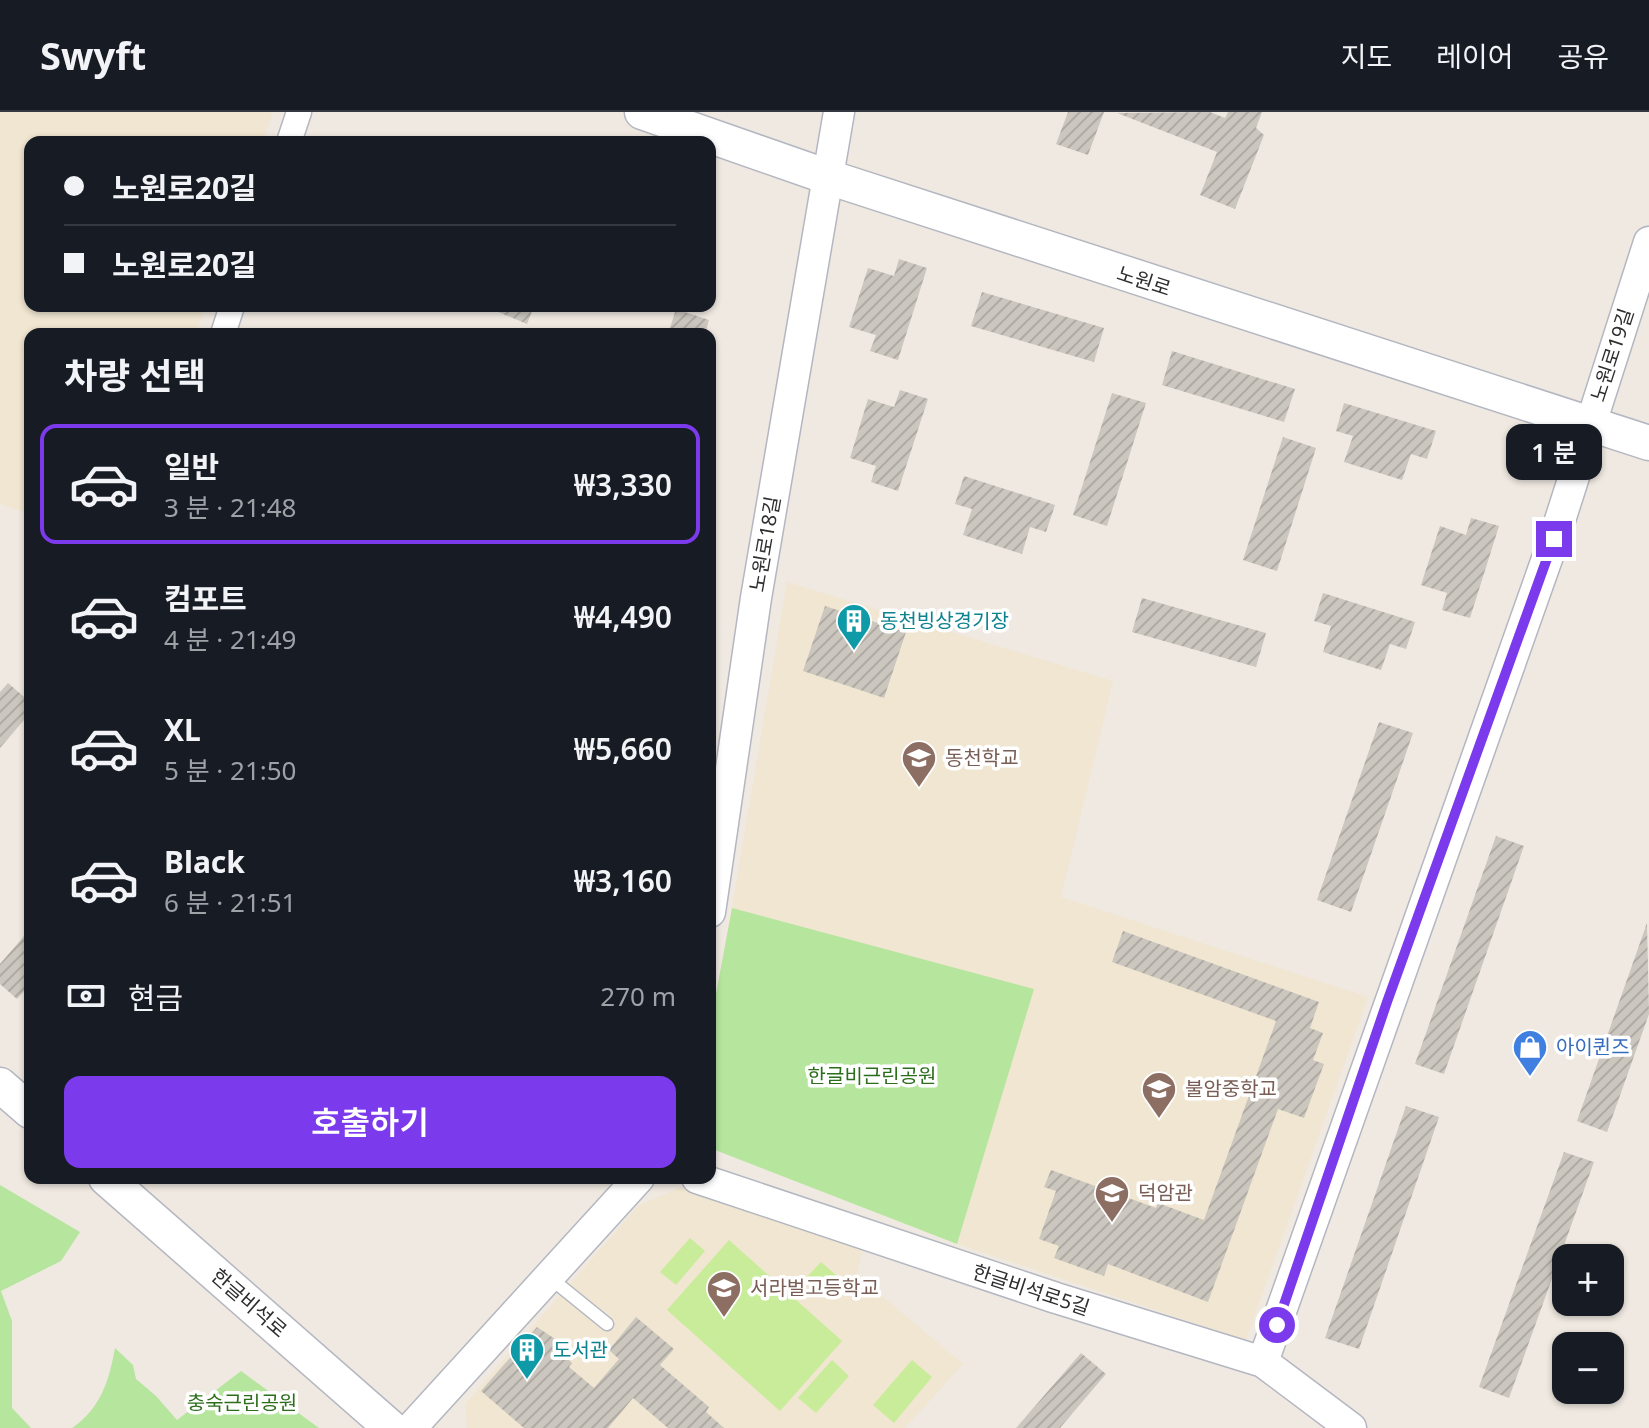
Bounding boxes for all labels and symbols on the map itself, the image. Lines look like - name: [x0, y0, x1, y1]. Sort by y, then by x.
- street label: 노원로: [1114, 259, 1175, 302]
- street label: 노원로19길: [1584, 305, 1639, 405]
- callout: 1 분: [1506, 423, 1602, 479]
- street label: 노원로18길: [743, 494, 786, 594]
- route end: [1536, 521, 1572, 557]
- building icon: 동천빙상경기장: [835, 602, 873, 652]
- place label: 동천빙상경기장: [880, 607, 1009, 634]
- school or university icon: 동천학교: [900, 739, 938, 789]
- place label: 동천학교: [945, 744, 1019, 771]
- shop icon: 아이퀸즈: [1511, 1028, 1549, 1078]
- place label: 아이퀸즈: [1556, 1033, 1630, 1060]
- park label: 한글비근린공원: [808, 1062, 936, 1089]
- school or university icon: 불암중학교: [1140, 1070, 1178, 1120]
- place label: 불암중학교: [1185, 1075, 1277, 1102]
- school or university icon: 덕암관: [1093, 1174, 1131, 1224]
- place label: 덕암관: [1138, 1179, 1193, 1206]
- street label: 한글비석로5길: [969, 1258, 1093, 1321]
- street label: 한글비석로: [206, 1262, 293, 1343]
- school or university icon: 서라벌고등학교: [705, 1269, 743, 1319]
- place label: 서라벌고등학교: [750, 1274, 879, 1301]
- route start: [1259, 1307, 1295, 1343]
- building icon: 도서관: [508, 1331, 546, 1381]
- place label: 도서관: [553, 1336, 608, 1363]
- park label: 충숙근린공원: [187, 1389, 297, 1416]

